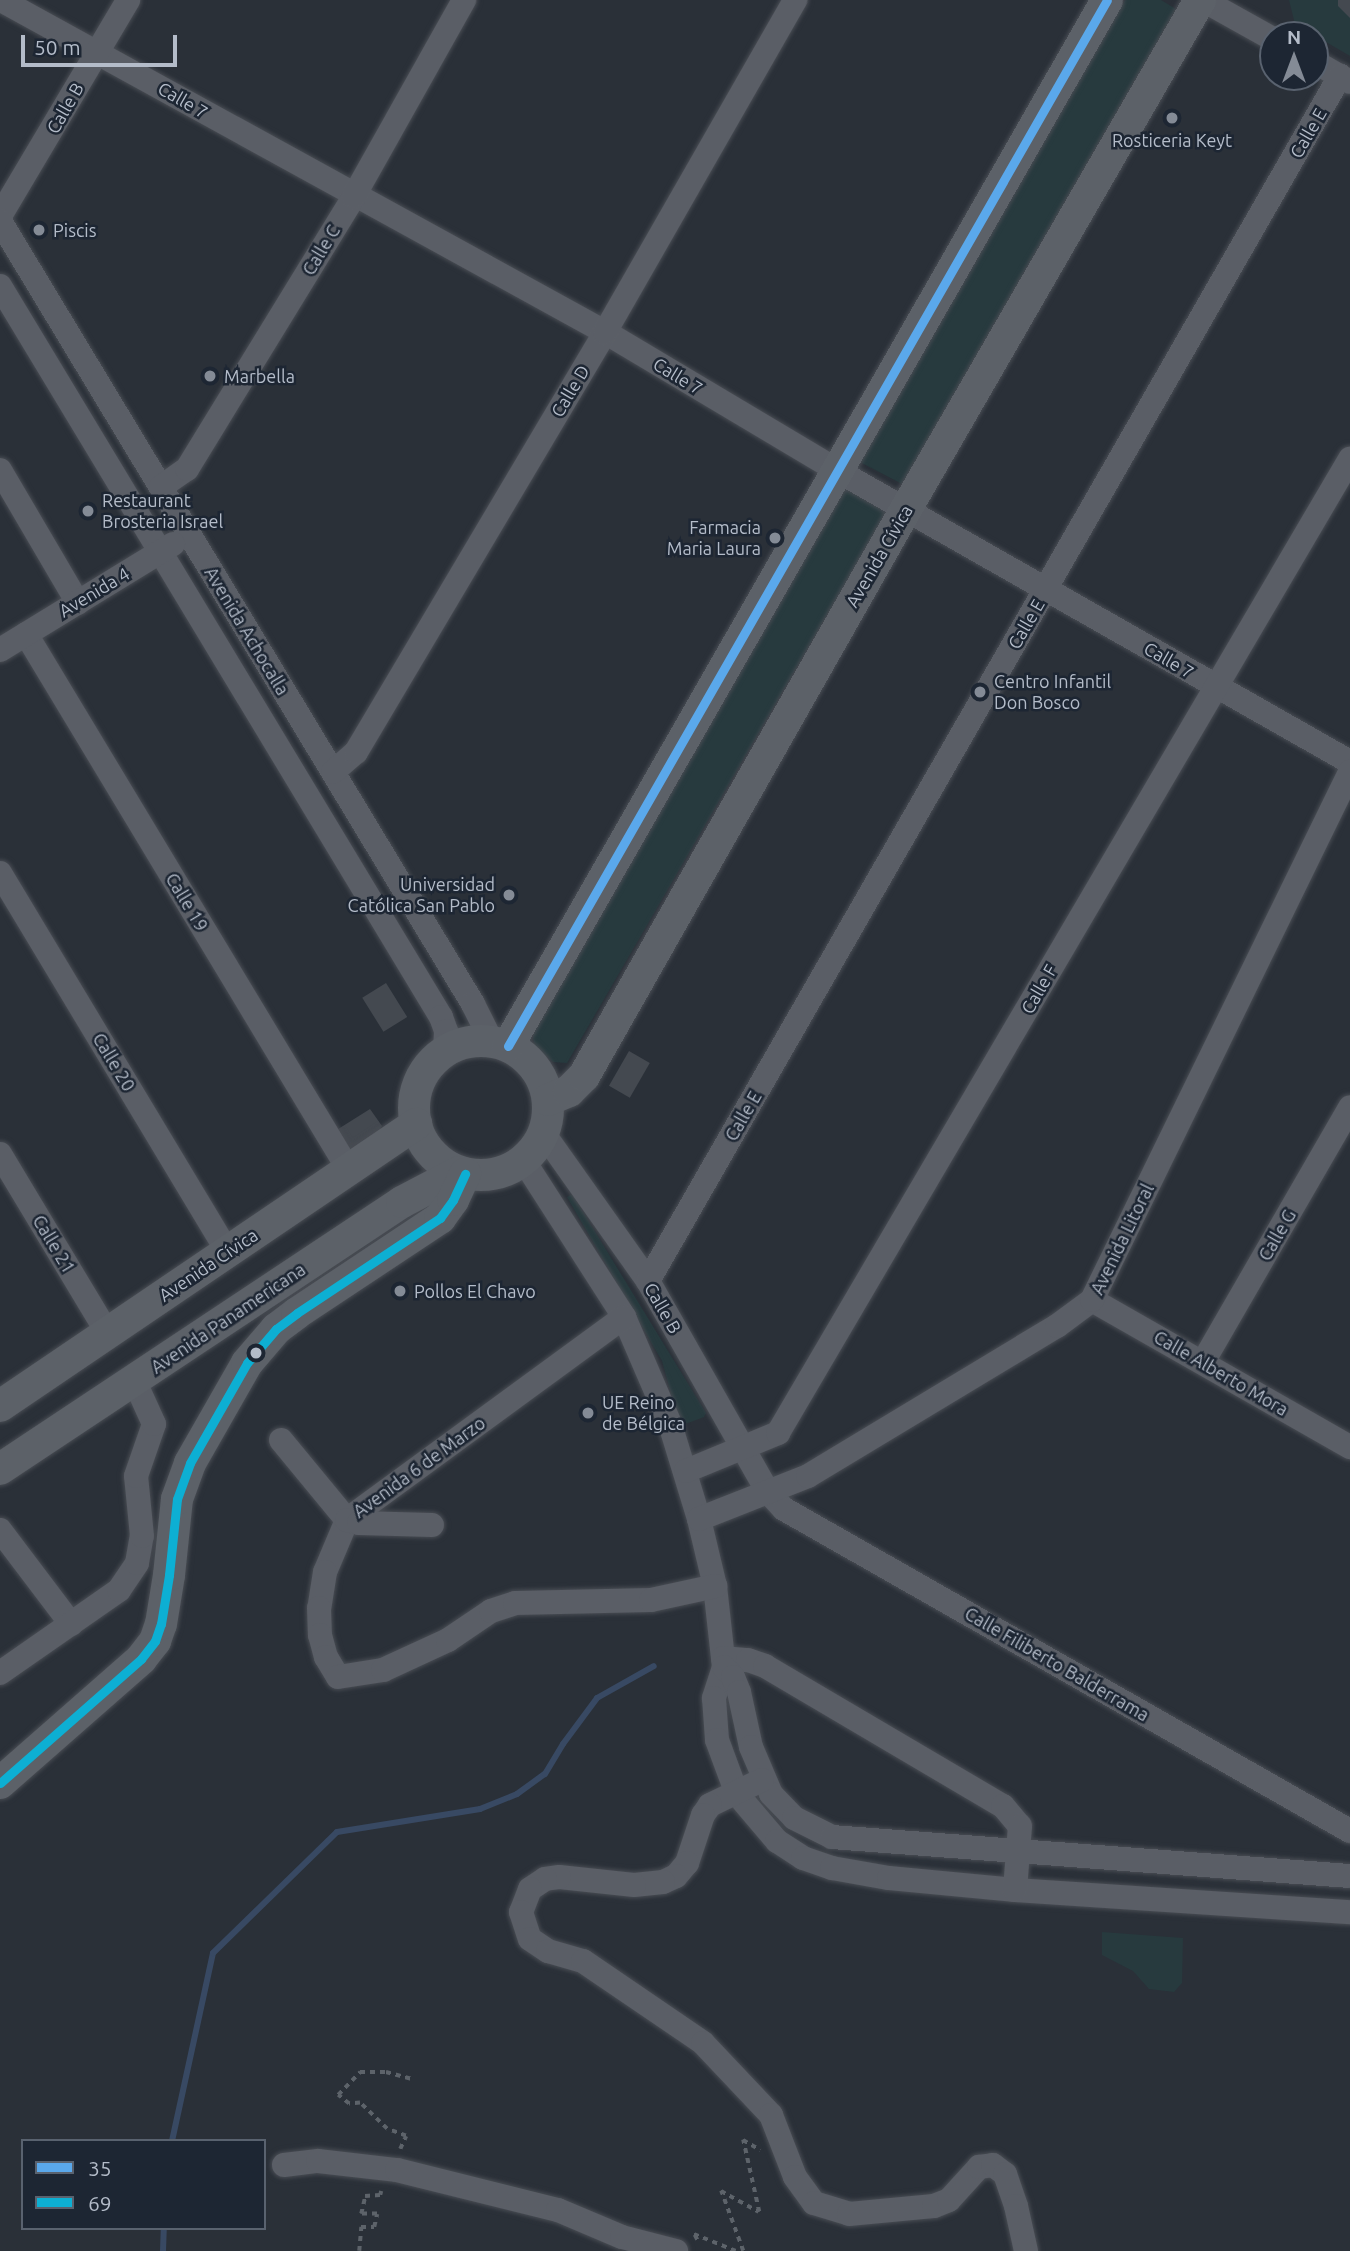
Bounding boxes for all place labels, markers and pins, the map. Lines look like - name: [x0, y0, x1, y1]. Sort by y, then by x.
- marker: Rosticeria Keyt: [1164, 110, 1180, 126]
- place label: Rosticeria Keyt: [1112, 129, 1232, 151]
- place label: Piscis: [53, 219, 97, 241]
- marker: Piscis: [31, 222, 47, 238]
- place label: Marbella: [224, 365, 295, 387]
- marker: Marbella: [202, 368, 218, 384]
- place label: Restaurant Brosteria Israel: [102, 490, 223, 532]
- marker: Restaurant Brosteria Israel: [80, 503, 96, 519]
- place label: Farmacia Maria Laura: [667, 517, 761, 560]
- marker: Farmacia Maria Laura: [767, 530, 783, 546]
- place label: Centro Infantil Don Bosco: [994, 671, 1111, 714]
- marker: Centro Infantil Don Bosco: [972, 684, 988, 700]
- place label: Universidad Católica San Pablo: [348, 874, 495, 917]
- marker: Universidad Católica San Pablo: [501, 887, 517, 903]
- place label: Pollos El Chavo: [414, 1280, 536, 1302]
- marker: Pollos El Chavo: [392, 1283, 408, 1299]
- unlabelled marker: [249, 1346, 263, 1360]
- place label: UE Reino de Bélgica: [602, 1392, 685, 1434]
- marker: UE Reino de Bélgica: [580, 1405, 596, 1421]

